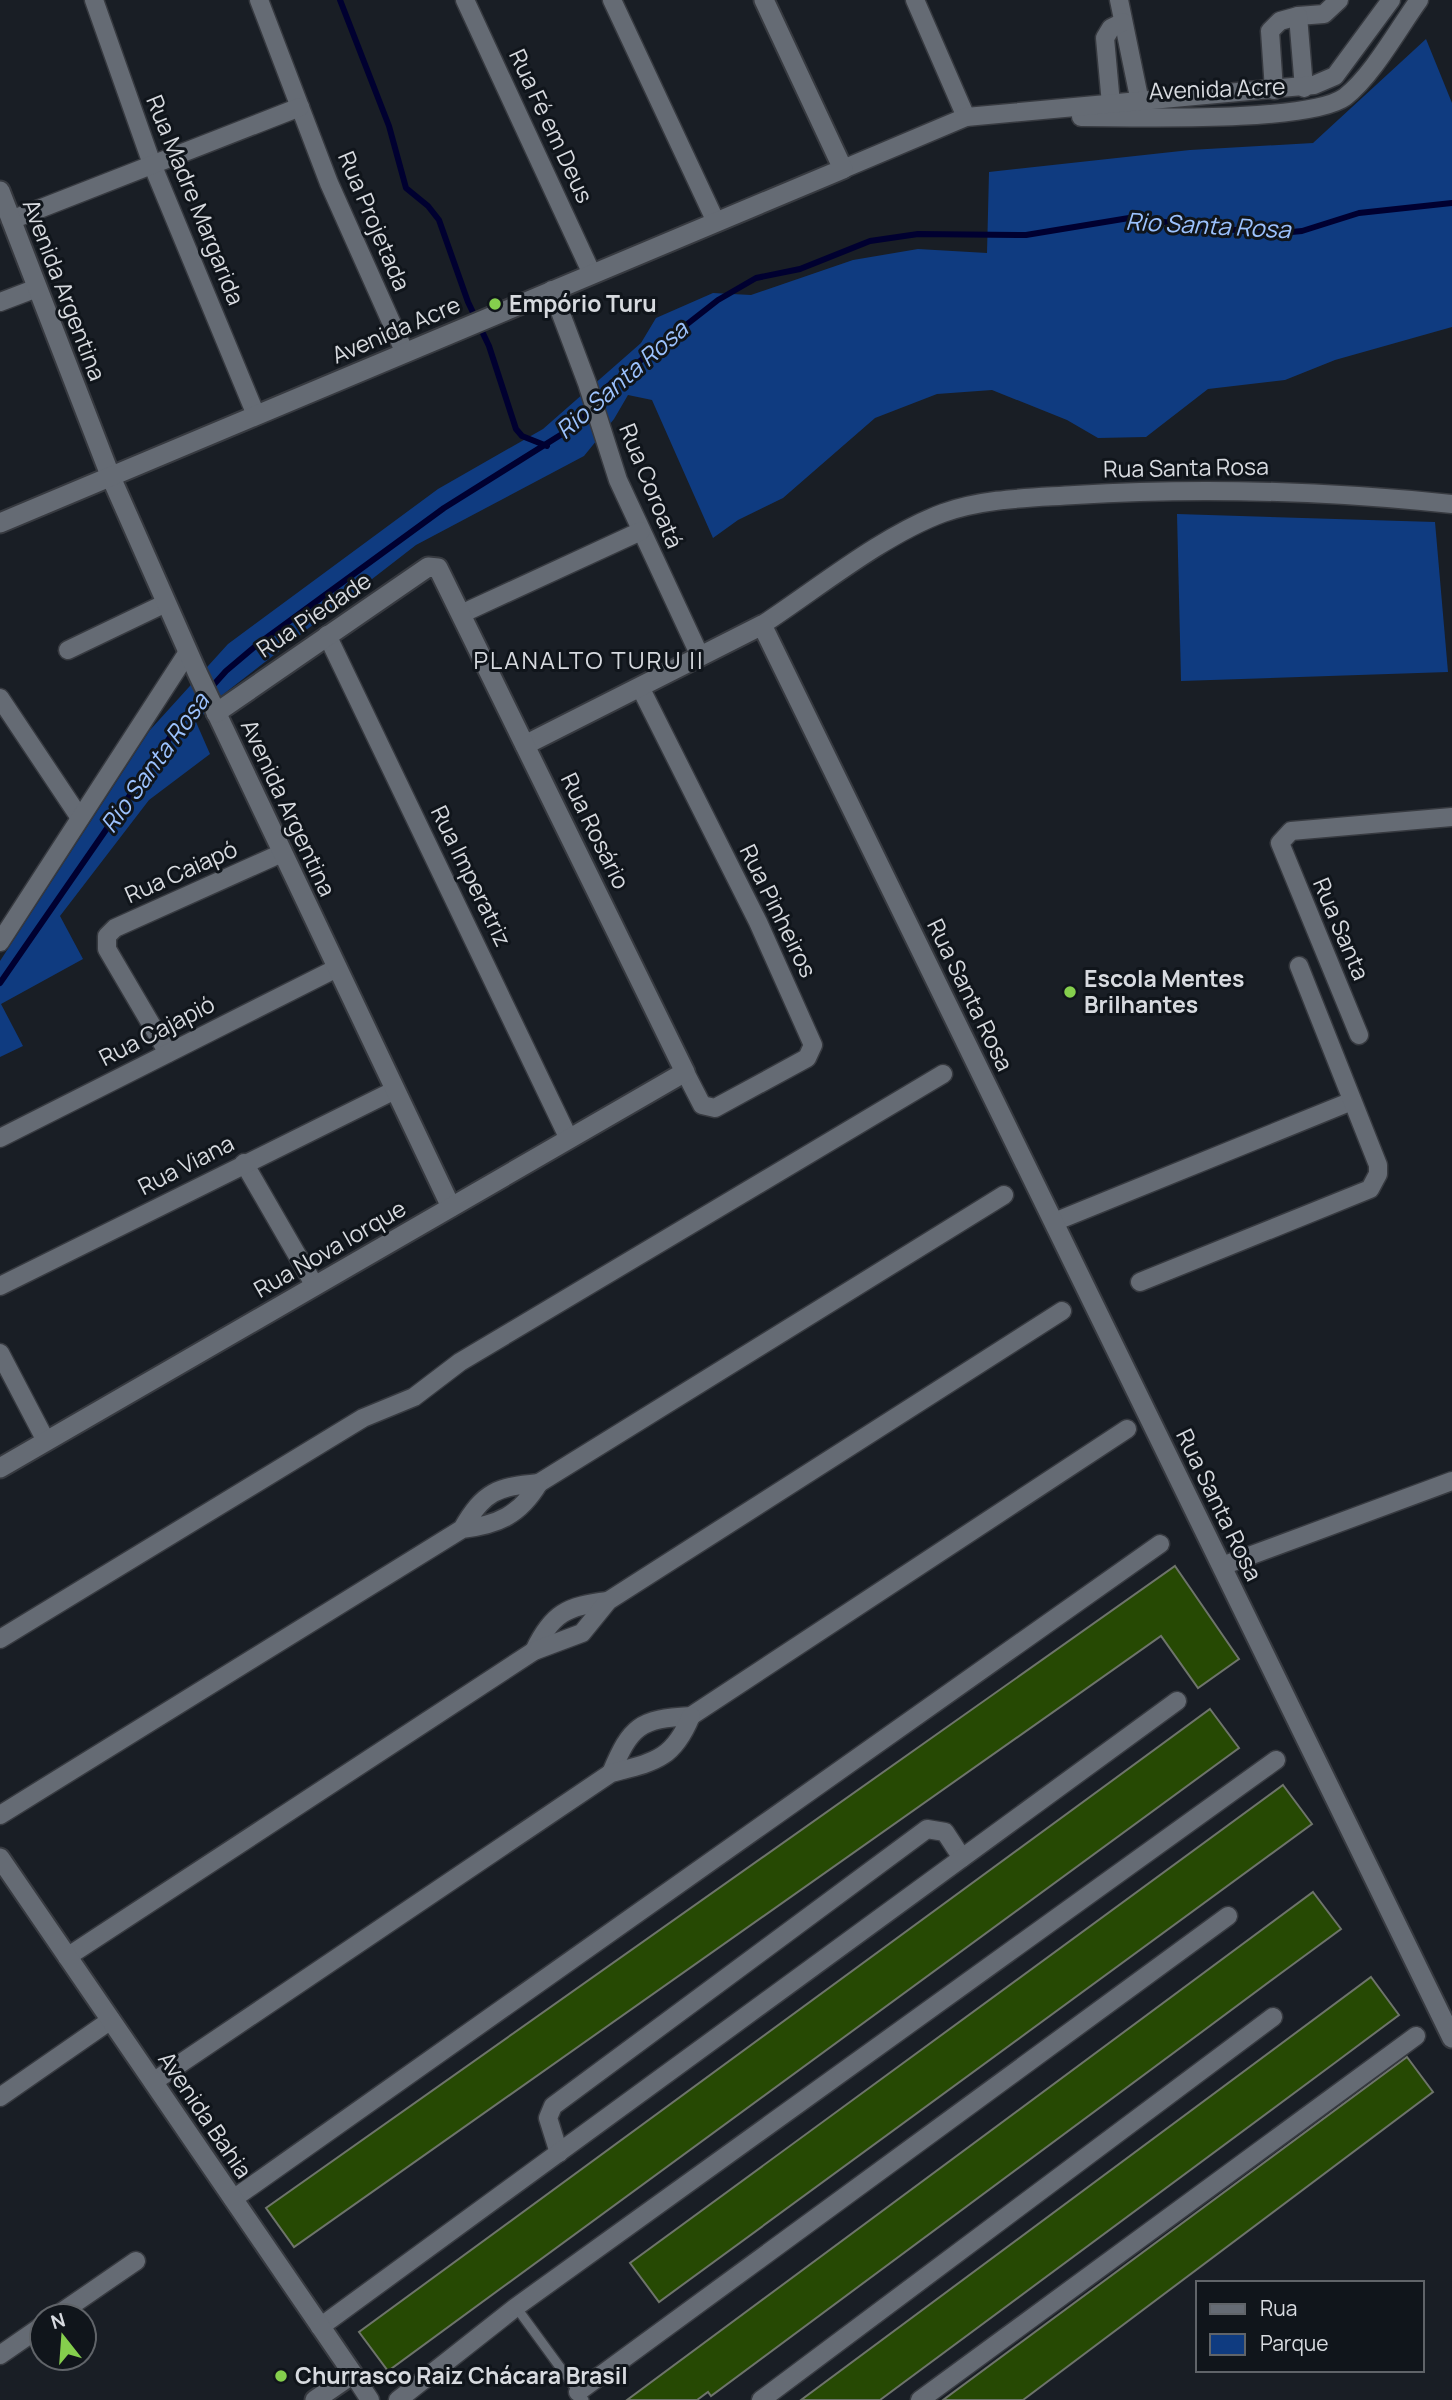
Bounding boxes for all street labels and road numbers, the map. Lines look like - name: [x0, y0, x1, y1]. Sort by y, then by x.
- street label: Rua Fé em Deus: [502, 43, 602, 208]
- street label: Avenida Acre: [1148, 70, 1286, 106]
- street label: Rua Madre Margarida: [139, 90, 253, 309]
- street label: Rua Projetada: [331, 146, 419, 295]
- street label: Avenida Argentina: [16, 194, 114, 385]
- street label: Avenida Acre: [326, 288, 465, 371]
- street label: Rua Coroatá: [612, 418, 691, 553]
- street label: Rua Santa Rosa: [1103, 450, 1269, 484]
- street label: Rua Piedade: [250, 564, 377, 664]
- street label: Avenida Argentina: [234, 714, 344, 901]
- street label: Rua Rosário: [554, 767, 638, 894]
- street label: Rua Imperatriz: [424, 800, 520, 951]
- street label: Rua Caiapó: [119, 832, 242, 910]
- street label: Rua Pinheiros: [733, 839, 825, 983]
- street label: Rua Santa: [1306, 873, 1378, 985]
- street label: Rua Santa Rosa: [920, 913, 1022, 1076]
- street label: Rua Cajapió: [93, 987, 220, 1073]
- street label: Rua Viana: [132, 1126, 239, 1202]
- street label: Rua Nova Iorque: [248, 1192, 411, 1305]
- street label: Rua Santa Rosa: [1169, 1423, 1271, 1586]
- street label: Avenida Bahia: [152, 2045, 260, 2184]

